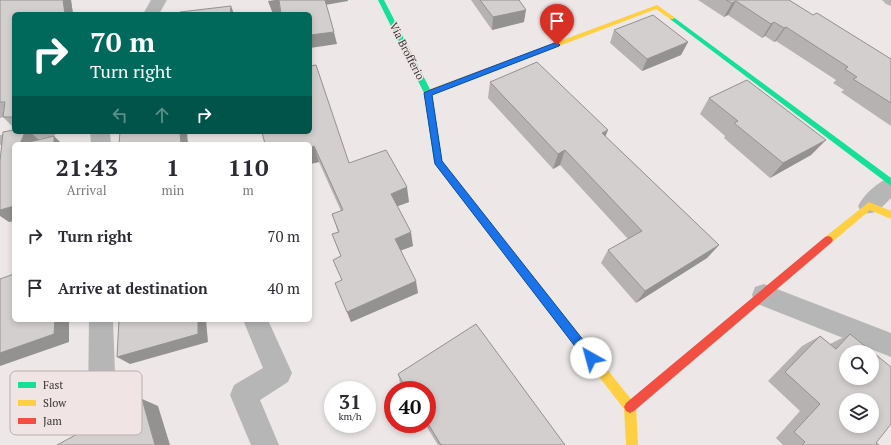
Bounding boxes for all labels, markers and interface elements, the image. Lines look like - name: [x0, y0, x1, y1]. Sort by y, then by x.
- pin: [540, 4, 574, 45]
- icon: arrive: [546, 10, 568, 32]
- street label: Via Brofferio: [387, 20, 427, 82]
- text: 70 m: [90, 23, 155, 60]
- icon: right: [24, 28, 76, 80]
- text: Turn right: [90, 59, 172, 83]
- icon: left: [109, 104, 131, 126]
- icon: ahead: [151, 104, 173, 126]
- icon: right: [193, 104, 215, 126]
- text: 21:43: [55, 151, 118, 183]
- text: 1: [166, 151, 180, 183]
- text: 110: [228, 151, 268, 183]
- text: Arrival: [67, 181, 107, 199]
- text: min: [161, 181, 184, 199]
- text: m: [243, 181, 254, 199]
- icon: right: [24, 225, 46, 247]
- text: Turn right: [58, 226, 133, 246]
- text: 70 m: [267, 226, 300, 246]
- icon: arrive: [24, 277, 46, 299]
- text: Arrive at destination: [58, 278, 208, 298]
- text: 40 m: [267, 278, 300, 298]
- position arrow: [570, 337, 612, 379]
- map controls: [839, 345, 879, 433]
- button: search: [839, 345, 879, 385]
- legend: [10, 371, 142, 435]
- text: Fast: [43, 378, 63, 392]
- speed limit sign: 40: [384, 381, 436, 433]
- text: 31: [339, 388, 361, 415]
- button: layers: [839, 393, 879, 433]
- text: Slow: [43, 396, 67, 410]
- text: km/h: [338, 410, 362, 423]
- text: Jam: [43, 414, 62, 428]

